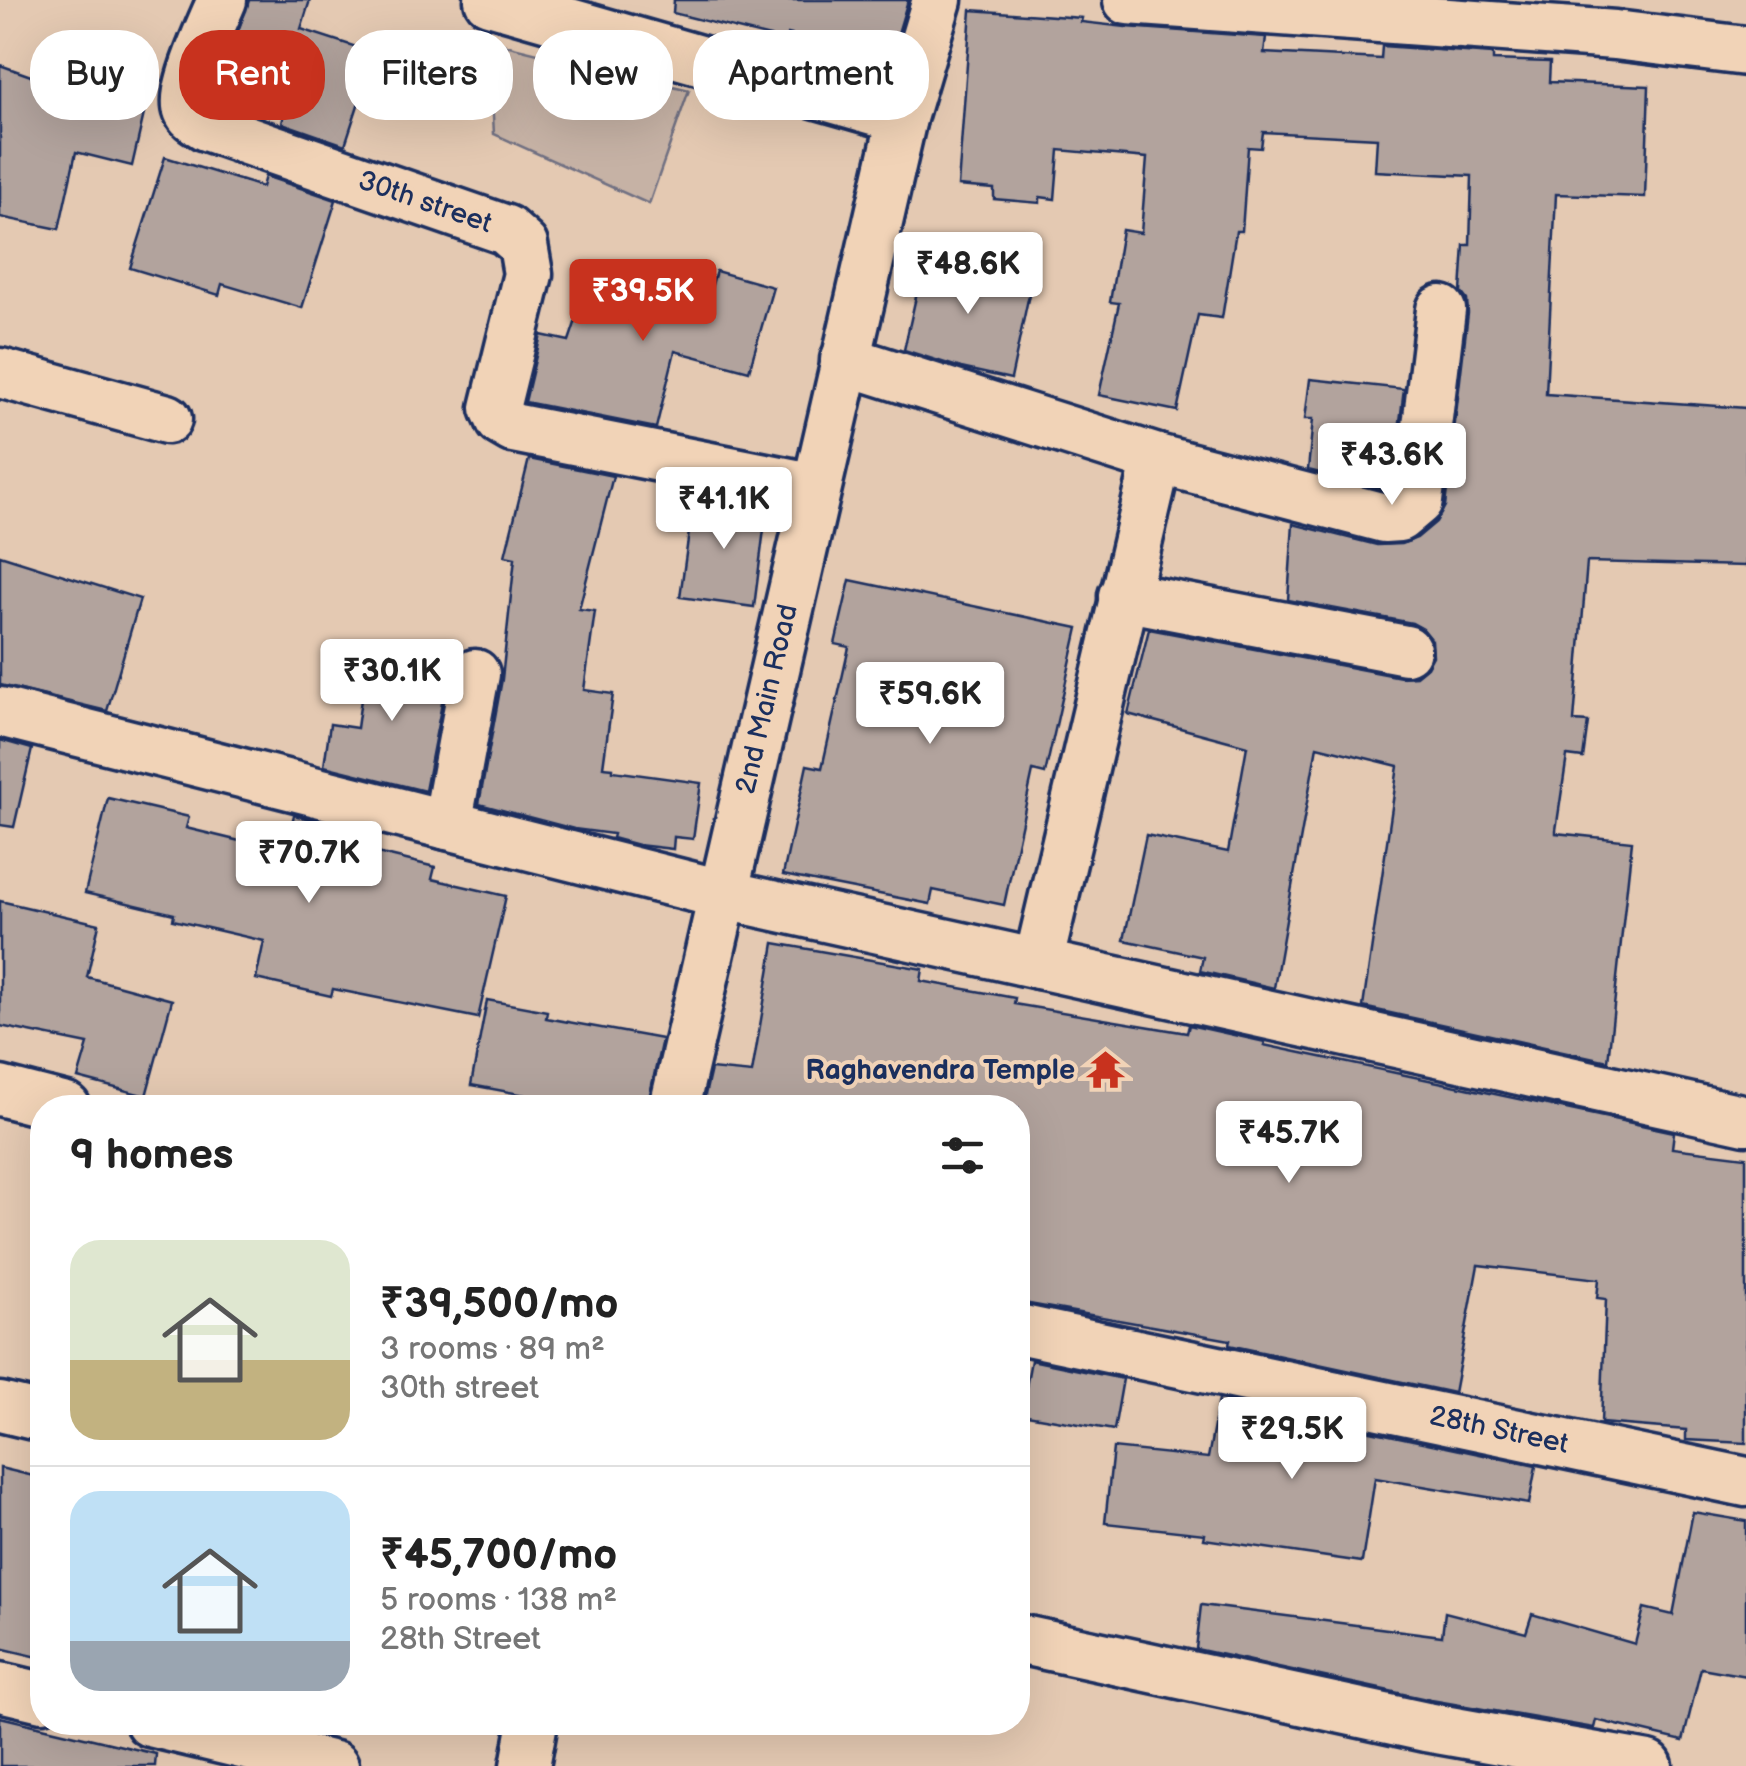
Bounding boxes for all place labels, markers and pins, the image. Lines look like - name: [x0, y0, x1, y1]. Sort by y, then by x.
- pin: ₹48.6K: [887, 232, 1049, 317]
- pin: ₹39.5K: [562, 259, 724, 344]
- pin: ₹43.6K: [1311, 423, 1473, 508]
- pin: ₹41.1K: [643, 467, 805, 552]
- pin: ₹30.1K: [311, 639, 473, 724]
- pin: ₹59.6K: [849, 662, 1011, 747]
- pin: ₹70.7K: [228, 821, 390, 906]
- temple icon: Raghavendra Temple: [1084, 1049, 1126, 1091]
- place label: Raghavendra Temple: [805, 1054, 1075, 1087]
- pin: ₹45.7K: [1208, 1101, 1370, 1186]
- pin: ₹29.5K: [1211, 1397, 1373, 1482]

